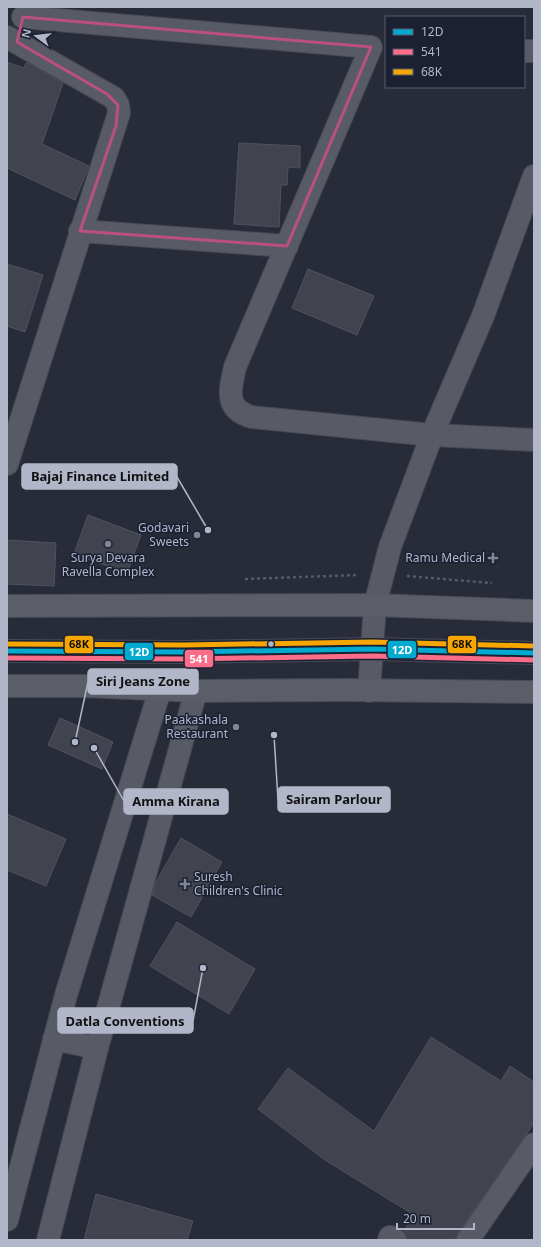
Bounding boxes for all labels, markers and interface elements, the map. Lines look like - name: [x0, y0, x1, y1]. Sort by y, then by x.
- north arrow: [16, 16, 56, 56]
- legend: [385, 16, 525, 88]
- text: 12D: [421, 23, 444, 40]
- text: N: [17, 27, 34, 40]
- text: 541: [421, 43, 442, 60]
- text: 68K: [421, 63, 443, 80]
- callout: Bajaj Finance Limited: [22, 464, 177, 489]
- text: Bajaj Finance Limited: [31, 467, 169, 485]
- place label: Godavari Sweets: [138, 519, 189, 550]
- marker: Godavari Sweets: [192, 530, 202, 540]
- marker: Surya Devara Ravella Complex: [103, 539, 113, 549]
- place label: Surya Devara Ravella Complex: [62, 549, 155, 580]
- place label: Ramu Medical: [405, 549, 485, 566]
- marker: Ramu Medical: [488, 553, 498, 563]
- line badge: 68K: [64, 635, 94, 654]
- line badge: 68K: [447, 635, 477, 654]
- text: 68K: [69, 636, 90, 651]
- text: 68K: [452, 636, 473, 651]
- unlabelled marker: [266, 639, 276, 649]
- line badge: 12D: [387, 640, 417, 659]
- line badge: 12D: [124, 642, 154, 661]
- text: 12D: [392, 642, 412, 657]
- text: 12D: [129, 644, 149, 659]
- line badge: 541: [184, 649, 214, 668]
- text: 541: [190, 651, 208, 666]
- callout: Siri Jeans Zone: [88, 669, 198, 694]
- text: Siri Jeans Zone: [96, 672, 190, 690]
- place label: Paakashala Restaurant: [164, 711, 229, 742]
- marker: Paakashala Restaurant: [231, 722, 241, 732]
- callout: Sairam Parlour: [278, 787, 390, 812]
- callout: Amma Kirana: [124, 789, 228, 814]
- text: Sairam Parlour: [286, 790, 382, 808]
- text: Amma Kirana: [132, 792, 220, 810]
- place label: Suresh Children's Clinic: [194, 868, 283, 899]
- marker: Suresh Children's Clinic: [179, 878, 191, 890]
- callout: Datla Conventions: [58, 1008, 193, 1033]
- text: Datla Conventions: [65, 1012, 185, 1030]
- scale bar: [397, 1205, 474, 1231]
- text: 20 m: [403, 1210, 431, 1227]

